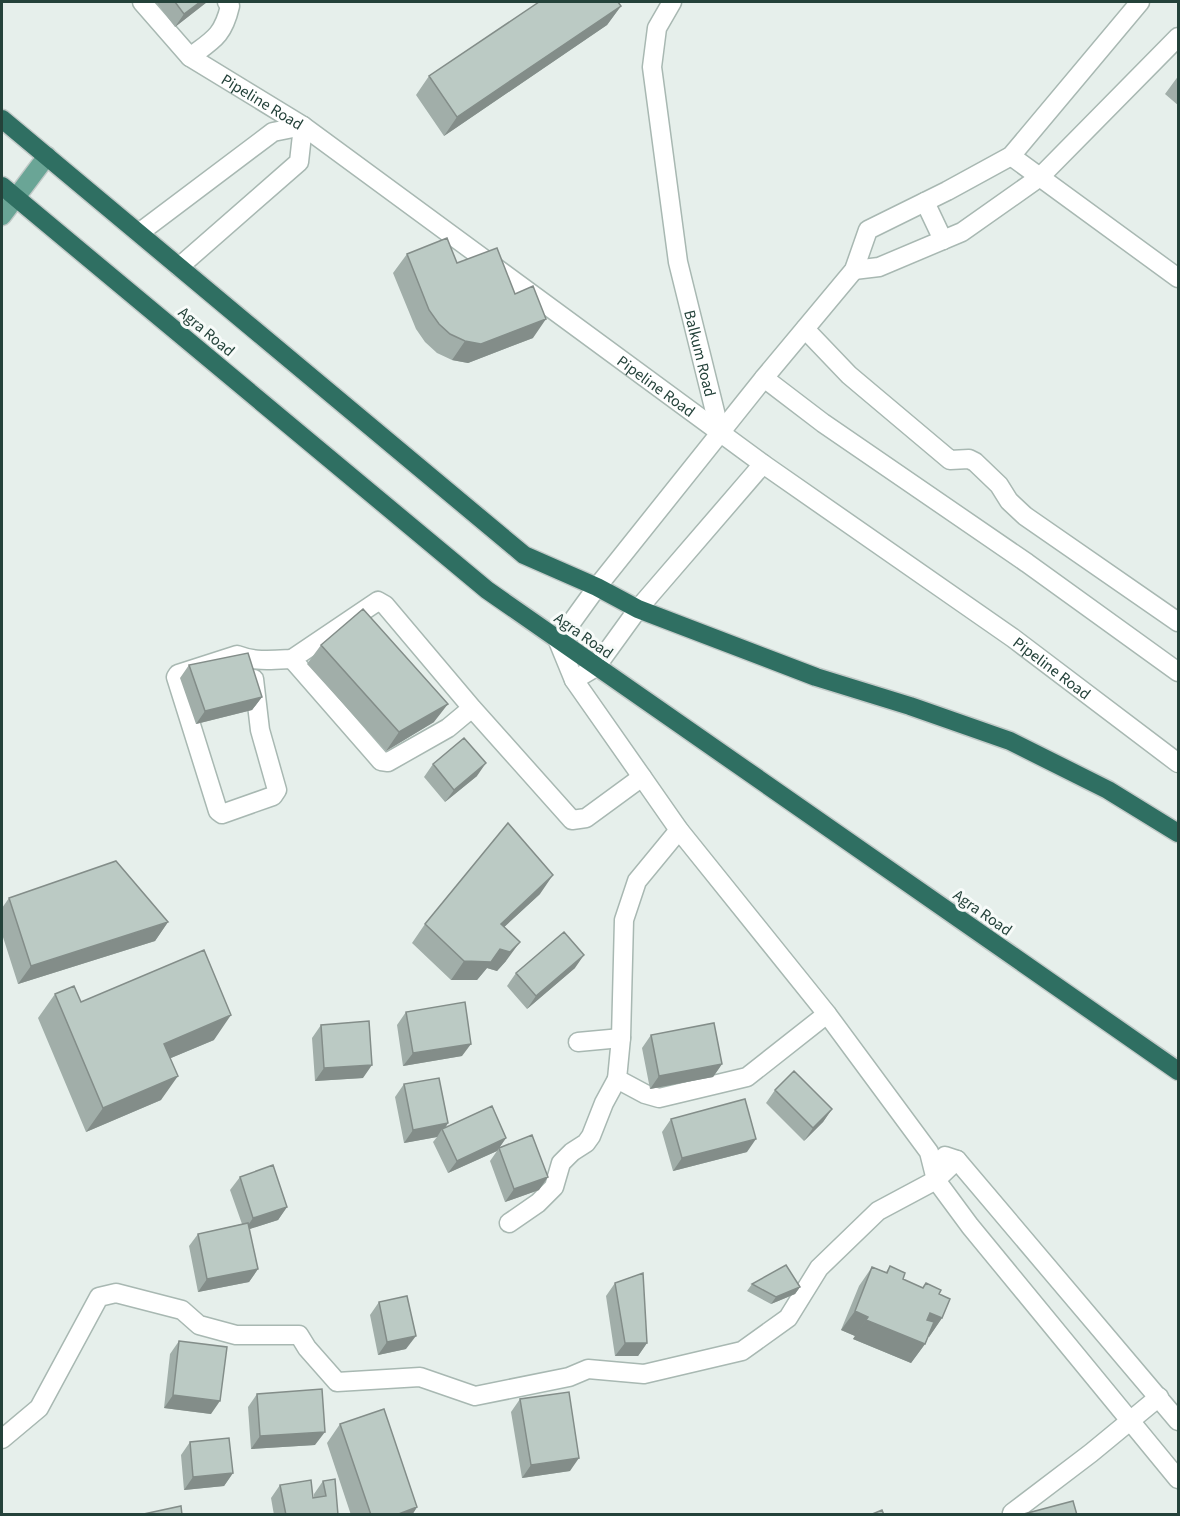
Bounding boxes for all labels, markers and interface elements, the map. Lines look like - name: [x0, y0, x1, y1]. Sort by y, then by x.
- street label: Pipeline Road: [217, 69, 307, 136]
- street label: Agra Road: [173, 302, 239, 362]
- street label: Balkum Road: [678, 308, 721, 399]
- street label: Pipeline Road: [612, 350, 699, 423]
- street label: Agra Road: [549, 607, 617, 664]
- street label: Pipeline Road: [1008, 632, 1095, 705]
- street label: Agra Road: [948, 884, 1016, 941]

